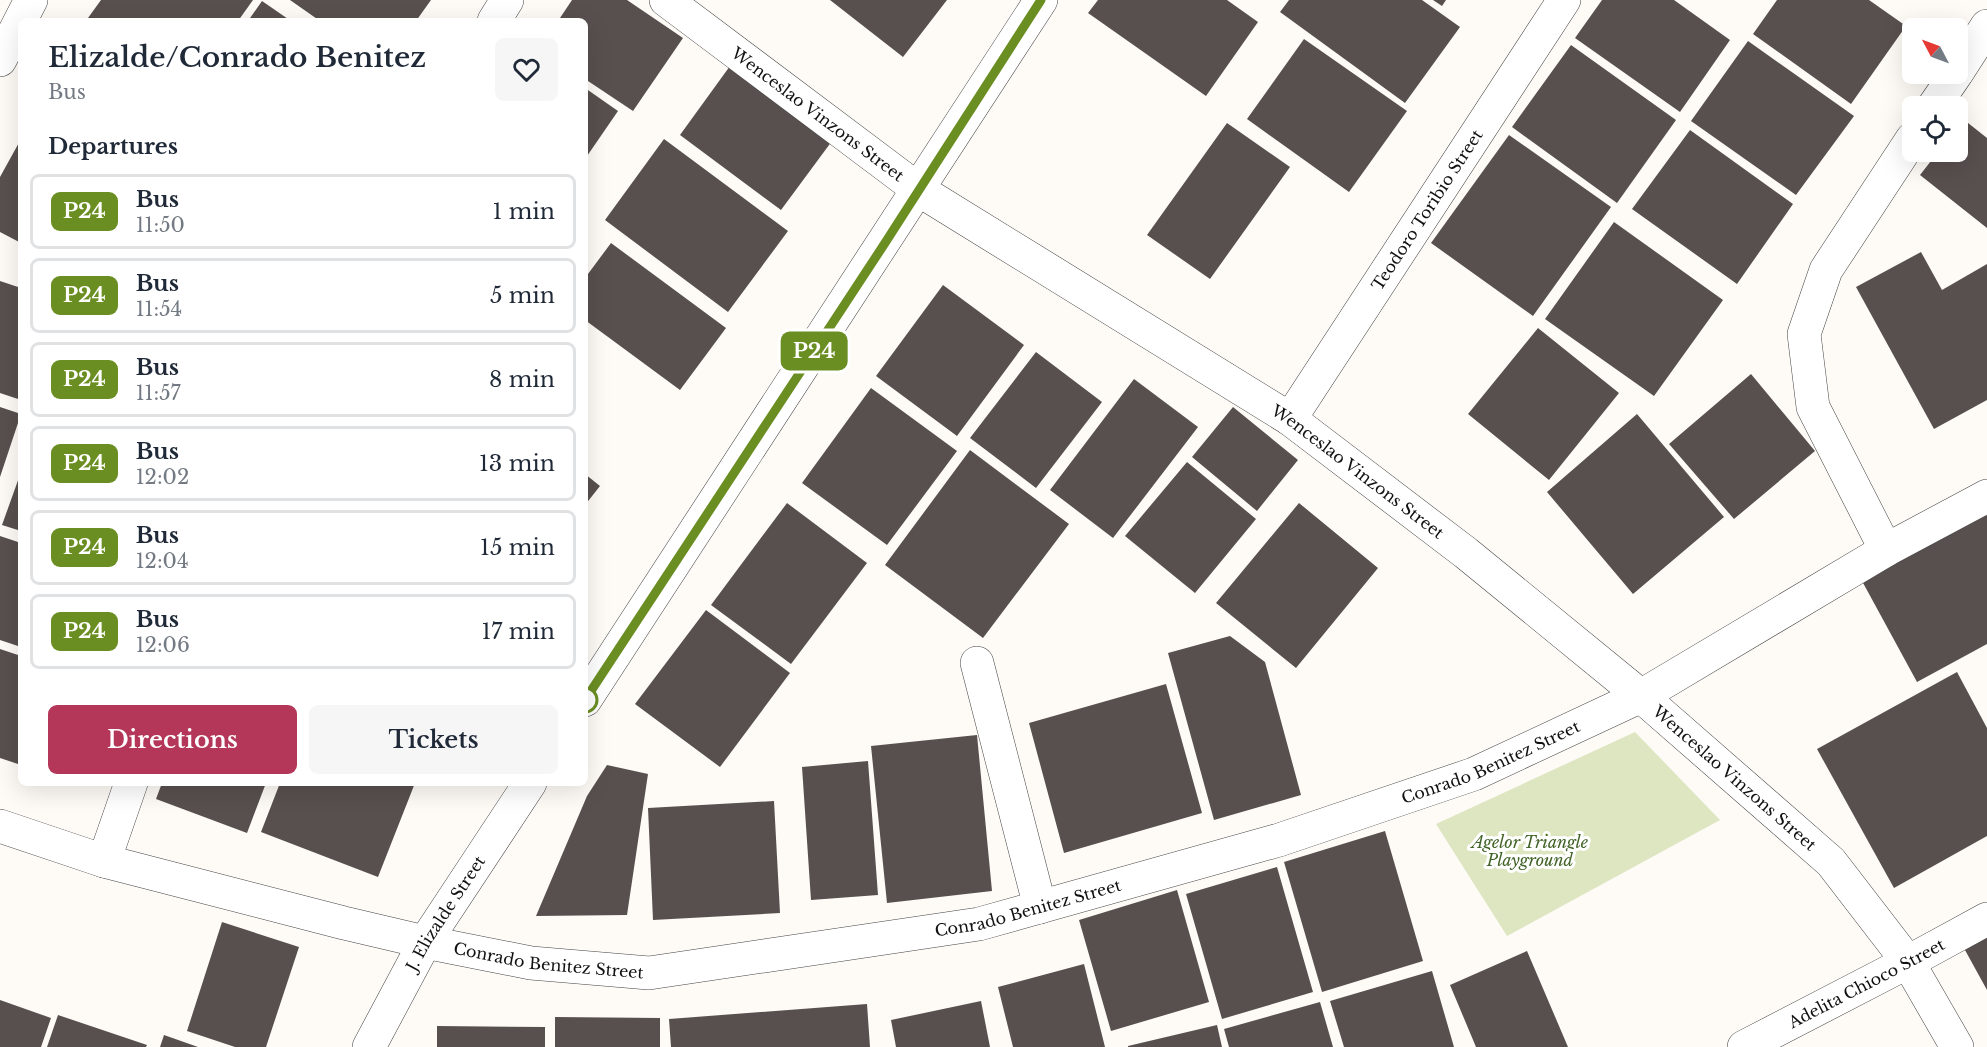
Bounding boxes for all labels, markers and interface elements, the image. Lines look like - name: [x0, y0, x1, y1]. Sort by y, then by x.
- north arrow: [1902, 18, 1968, 84]
- map controls: [1902, 18, 1968, 162]
- button: heart: [495, 38, 558, 101]
- text: Elizalde/Conrado Benitez: [48, 40, 426, 75]
- street label: Wenceslao Vinzons Street: [727, 42, 908, 185]
- text: Bus: [48, 80, 86, 104]
- button: locate: [1902, 96, 1968, 162]
- street label: Teodoro Toribio Street: [1367, 126, 1487, 294]
- text: Departures: [48, 133, 178, 160]
- text: Bus: [136, 186, 179, 213]
- text: P24: [63, 198, 106, 224]
- text: 1 min: [493, 198, 555, 225]
- text: 11:50: [136, 213, 185, 237]
- text: Bus: [136, 270, 179, 297]
- text: P24: [63, 282, 106, 308]
- text: 5 min: [490, 282, 555, 309]
- text: 11:54: [136, 297, 182, 321]
- line badge: P24: [780, 332, 848, 370]
- text: P24: [793, 338, 835, 364]
- text: Bus: [136, 354, 179, 381]
- text: P24: [63, 366, 106, 392]
- text: 8 min: [489, 366, 555, 393]
- text: 11:57: [136, 381, 181, 405]
- street label: Wenceslao Vinzons Street: [1267, 400, 1448, 543]
- text: Bus: [136, 438, 179, 465]
- text: P24: [63, 450, 106, 476]
- text: 13 min: [479, 450, 555, 477]
- text: 12:02: [136, 465, 189, 489]
- text: Bus: [136, 522, 179, 549]
- text: P24: [63, 534, 106, 560]
- text: 15 min: [480, 534, 555, 561]
- text: 12:04: [136, 549, 189, 573]
- text: Bus: [136, 606, 179, 633]
- text: P24: [63, 618, 106, 644]
- text: 17 min: [482, 618, 555, 645]
- text: 12:06: [136, 633, 190, 657]
- unlabelled marker: [572, 687, 598, 713]
- street label: Wenceslao Vinzons Street: [1648, 700, 1821, 855]
- button: Directions: [48, 705, 297, 774]
- button: Tickets: [309, 705, 558, 774]
- street label: Conrado Benitez Street: [1399, 716, 1583, 808]
- park label: Agelor Triangle Playground: [1470, 832, 1589, 870]
- street label: J. Elizalde Street: [400, 852, 489, 976]
- street label: Conrado Benitez Street: [933, 875, 1123, 940]
- street label: Adelita Chioco Street: [1784, 934, 1948, 1033]
- street label: Conrado Benitez Street: [452, 938, 644, 983]

